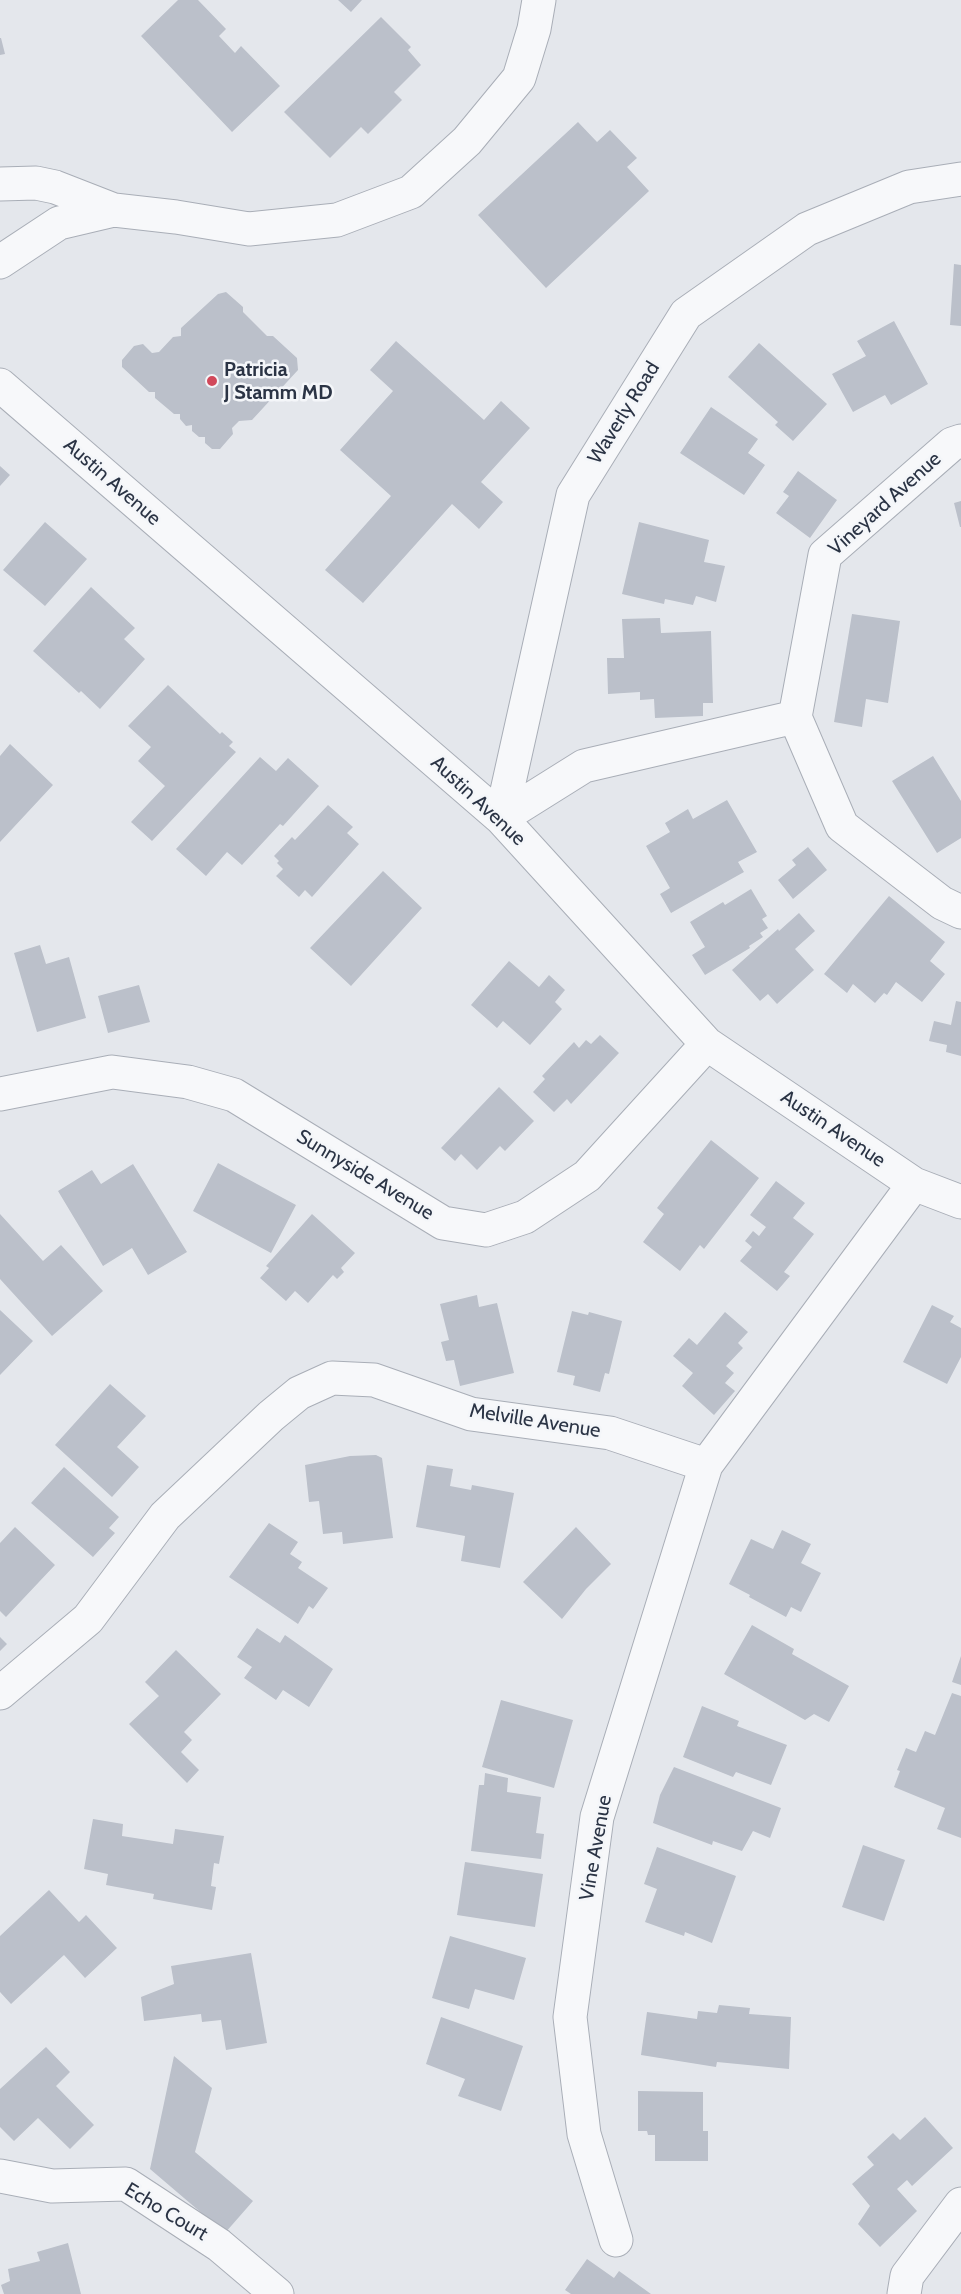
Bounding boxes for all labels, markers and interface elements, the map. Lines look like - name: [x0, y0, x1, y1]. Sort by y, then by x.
- street label: Waverly Road: [583, 357, 665, 469]
- place label: Patricia J Stamm MD: [224, 358, 333, 405]
- marker: Patricia J Stamm MD: [205, 374, 219, 388]
- street label: Austin Avenue: [58, 433, 166, 531]
- street label: Vineyard Avenue: [824, 447, 946, 561]
- street label: Austin Avenue: [426, 751, 530, 851]
- street label: Austin Avenue: [776, 1085, 890, 1173]
- street label: Sunnyside Avenue: [292, 1125, 438, 1225]
- street label: Melville Avenue: [468, 1399, 602, 1443]
- street label: Vine Avenue: [575, 1793, 617, 1903]
- street label: Echo Court: [120, 2178, 212, 2246]

